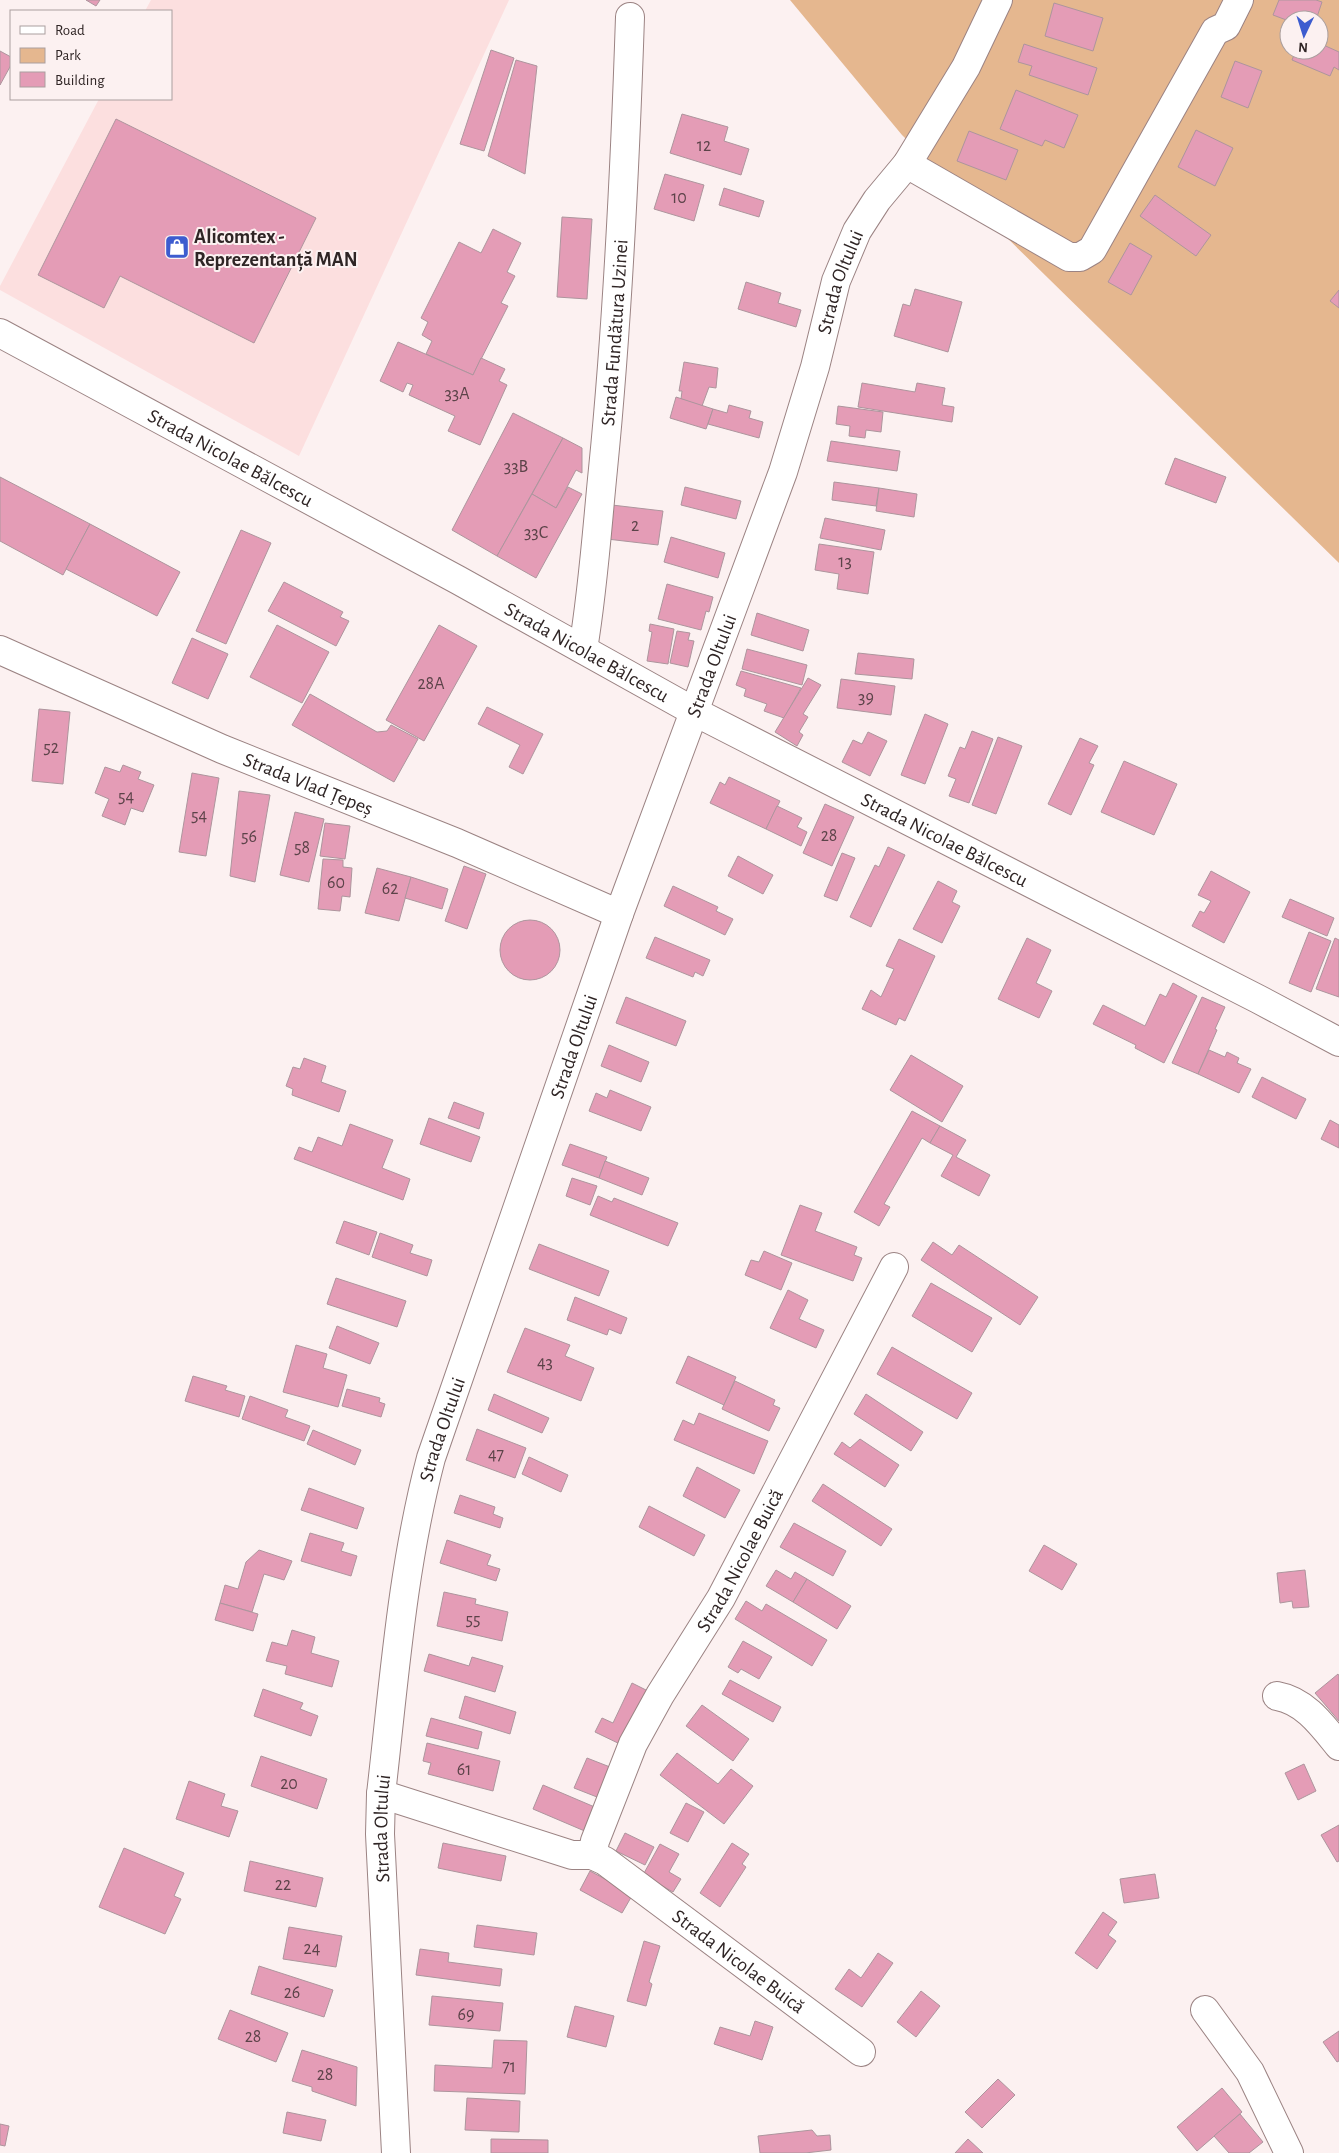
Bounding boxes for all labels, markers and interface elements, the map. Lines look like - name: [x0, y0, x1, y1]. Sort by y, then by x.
- legend: [10, 10, 172, 100]
- north arrow: [1279, 10, 1329, 60]
- text: Road: [55, 23, 85, 38]
- text: N: [1298, 40, 1309, 54]
- text: Park: [55, 48, 81, 63]
- text: Building: [55, 73, 105, 88]
- house number: 12: [697, 137, 711, 155]
- house number: 10: [671, 189, 687, 207]
- place label: Alicomtex - Reprezentanță MAN: [194, 227, 358, 272]
- street label: Strada Oltului: [814, 227, 867, 336]
- shop icon: Alicomtex - Reprezentanță MAN: [164, 234, 190, 260]
- street label: Strada Fundătura Uzinei: [598, 239, 631, 427]
- house number: 33A: [444, 385, 470, 403]
- street label: Strada Nicolae Bălcescu: [144, 406, 316, 511]
- house number: 33B: [504, 458, 528, 476]
- house number: 2: [631, 517, 639, 535]
- house number: 33C: [524, 524, 548, 542]
- house number: 13: [838, 553, 852, 571]
- street label: Strada Nicolae Bălcescu: [501, 599, 672, 706]
- street label: Strada Oltului: [684, 612, 740, 720]
- house number: 28A: [417, 675, 445, 693]
- house number: 39: [858, 689, 874, 707]
- house number: 52: [43, 739, 59, 757]
- street label: Strada Vlad Țepeș: [240, 750, 376, 820]
- house number: 54: [118, 788, 134, 806]
- street label: Strada Nicolae Bălcescu: [858, 789, 1031, 891]
- house number: 54: [191, 807, 207, 825]
- house number: 28: [821, 827, 837, 845]
- house number: 56: [241, 828, 257, 846]
- house number: 58: [294, 839, 310, 857]
- house number: 60: [327, 874, 345, 892]
- house number: 62: [382, 880, 398, 898]
- street label: Strada Oltului: [547, 992, 601, 1101]
- house number: 43: [537, 1354, 553, 1372]
- street label: Strada Oltului: [416, 1375, 469, 1484]
- house number: 47: [488, 1446, 504, 1464]
- street label: Strada Nicolae Buică: [693, 1486, 787, 1636]
- house number: 55: [465, 1611, 481, 1629]
- house number: 61: [457, 1761, 471, 1779]
- street label: Strada Oltului: [371, 1773, 394, 1883]
- house number: 20: [280, 1775, 298, 1793]
- house number: 22: [275, 1876, 291, 1894]
- street label: Strada Nicolae Buică: [668, 1906, 808, 2018]
- house number: 24: [304, 1940, 321, 1958]
- house number: 26: [284, 1984, 300, 2002]
- house number: 69: [458, 2006, 474, 2024]
- house number: 28: [245, 2028, 261, 2046]
- house number: 71: [502, 2058, 516, 2076]
- house number: 28: [317, 2066, 333, 2084]

